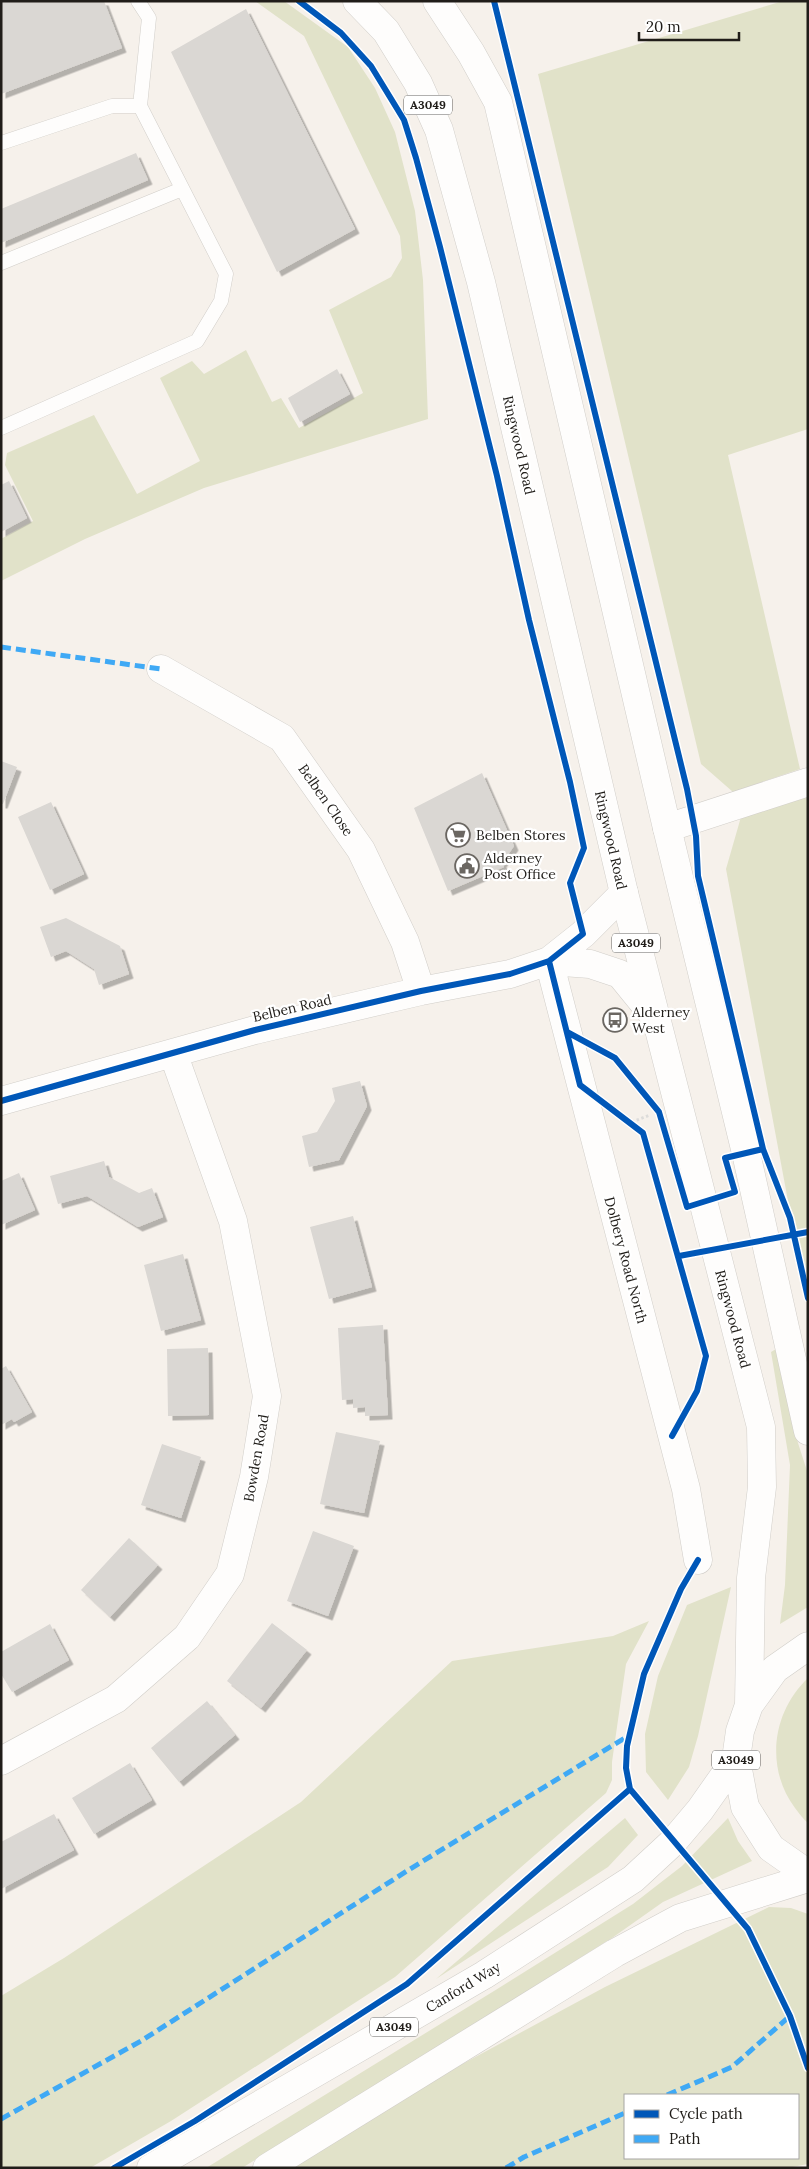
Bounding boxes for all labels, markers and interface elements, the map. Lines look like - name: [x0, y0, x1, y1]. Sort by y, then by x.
- scale bar: [639, 10, 739, 42]
- text: 20 m: [646, 17, 681, 36]
- road number: A3049: [404, 96, 452, 114]
- street label: Ringwood Road: [499, 394, 539, 496]
- street label: Belben Close: [295, 760, 358, 840]
- street label: Ringwood Road: [591, 789, 631, 891]
- supermarket icon: Belben Stores: [445, 822, 471, 848]
- place label: Belben Stores: [476, 826, 566, 844]
- place label: Alderney Post Office: [483, 849, 556, 883]
- public building icon: Alderney Post Office: [454, 853, 480, 879]
- road number: A3049: [612, 934, 660, 952]
- street label: Belben Road: [251, 990, 333, 1026]
- place label: Alderney West: [631, 1003, 691, 1037]
- bus stop icon: Alderney West: [602, 1007, 628, 1033]
- street label: Dolbery Road North: [600, 1195, 652, 1325]
- street label: Ringwood Road: [711, 1268, 755, 1370]
- street label: Bowden Road: [239, 1413, 273, 1503]
- road number: A3049: [712, 1750, 760, 1770]
- street label: Canford Way: [422, 1957, 504, 2016]
- road number: A3049: [370, 2018, 418, 2036]
- legend: [624, 2094, 799, 2159]
- text: Cycle path: [669, 2104, 743, 2123]
- text: Path: [669, 2129, 700, 2148]

